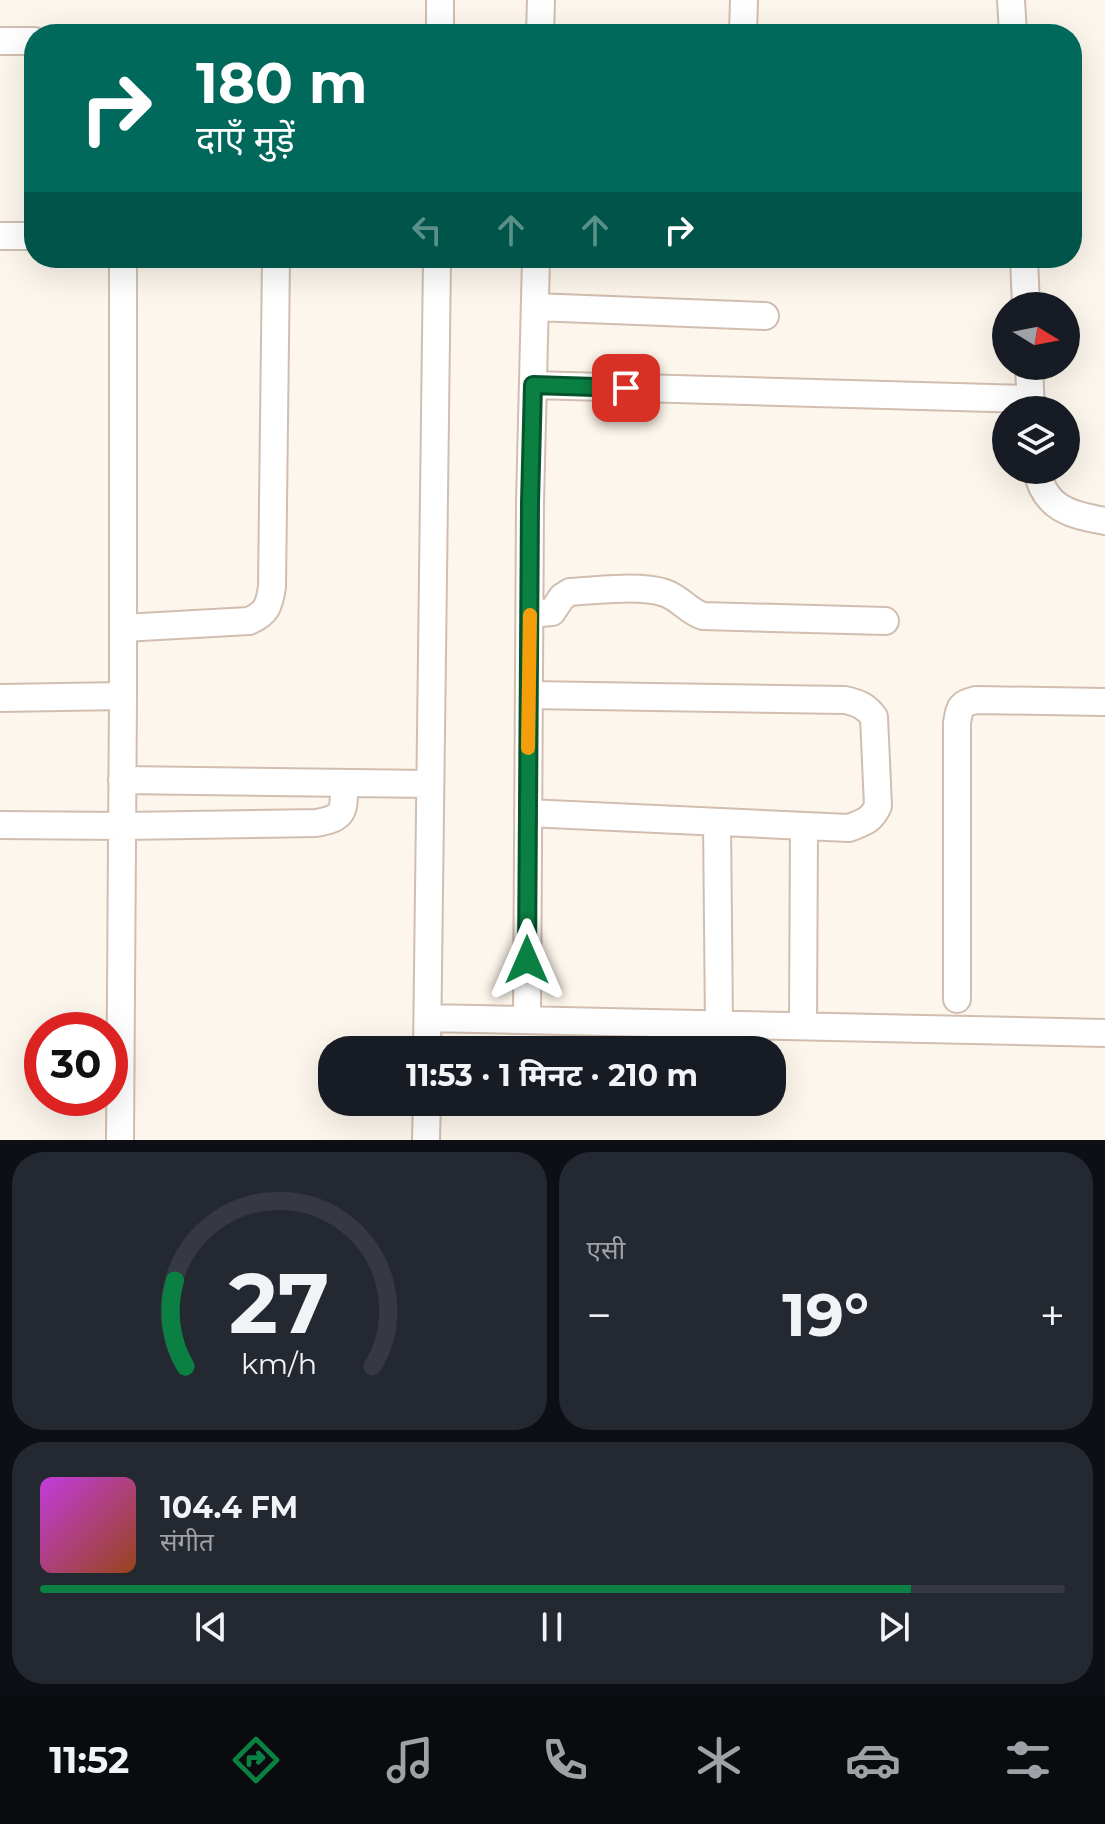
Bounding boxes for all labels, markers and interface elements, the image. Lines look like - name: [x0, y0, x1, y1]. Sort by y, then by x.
- text: 180 m: [196, 49, 368, 117]
- icon: right: [64, 56, 168, 160]
- text: दाएँ मुड़ें: [196, 117, 295, 161]
- icon: left: [405, 208, 449, 252]
- icon: ahead: [489, 208, 533, 252]
- icon: ahead: [573, 208, 617, 252]
- icon: right: [657, 208, 701, 252]
- north arrow: [992, 292, 1080, 380]
- map controls: [992, 292, 1080, 484]
- pin: [592, 354, 660, 422]
- icon: arrive: [604, 366, 648, 410]
- button: layers: [992, 396, 1080, 484]
- position arrow: [485, 918, 569, 1002]
- speed limit sign: 30: [24, 1012, 128, 1116]
- text: 11:53 · 1 मिनट · 210 m: [406, 1057, 698, 1094]
- text: एसी: [587, 1234, 625, 1266]
- text: 27: [229, 1252, 330, 1354]
- text: 19°: [782, 1278, 869, 1351]
- text: −: [587, 1288, 612, 1342]
- text: +: [1040, 1288, 1065, 1342]
- text: km/h: [241, 1346, 317, 1381]
- text: 104.4 FM: [160, 1489, 298, 1526]
- text: संगीत: [160, 1526, 214, 1558]
- icon: previous: [189, 1605, 233, 1649]
- icon: pause: [530, 1605, 574, 1649]
- icon: next: [872, 1605, 916, 1649]
- icon: directions: [228, 1732, 284, 1788]
- icon: music: [382, 1732, 438, 1788]
- icon: phone: [537, 1732, 593, 1788]
- icon: climate: [691, 1732, 747, 1788]
- icon: car: [845, 1732, 901, 1788]
- icon: filters: [1000, 1732, 1056, 1788]
- text: 11:52: [49, 1738, 129, 1782]

